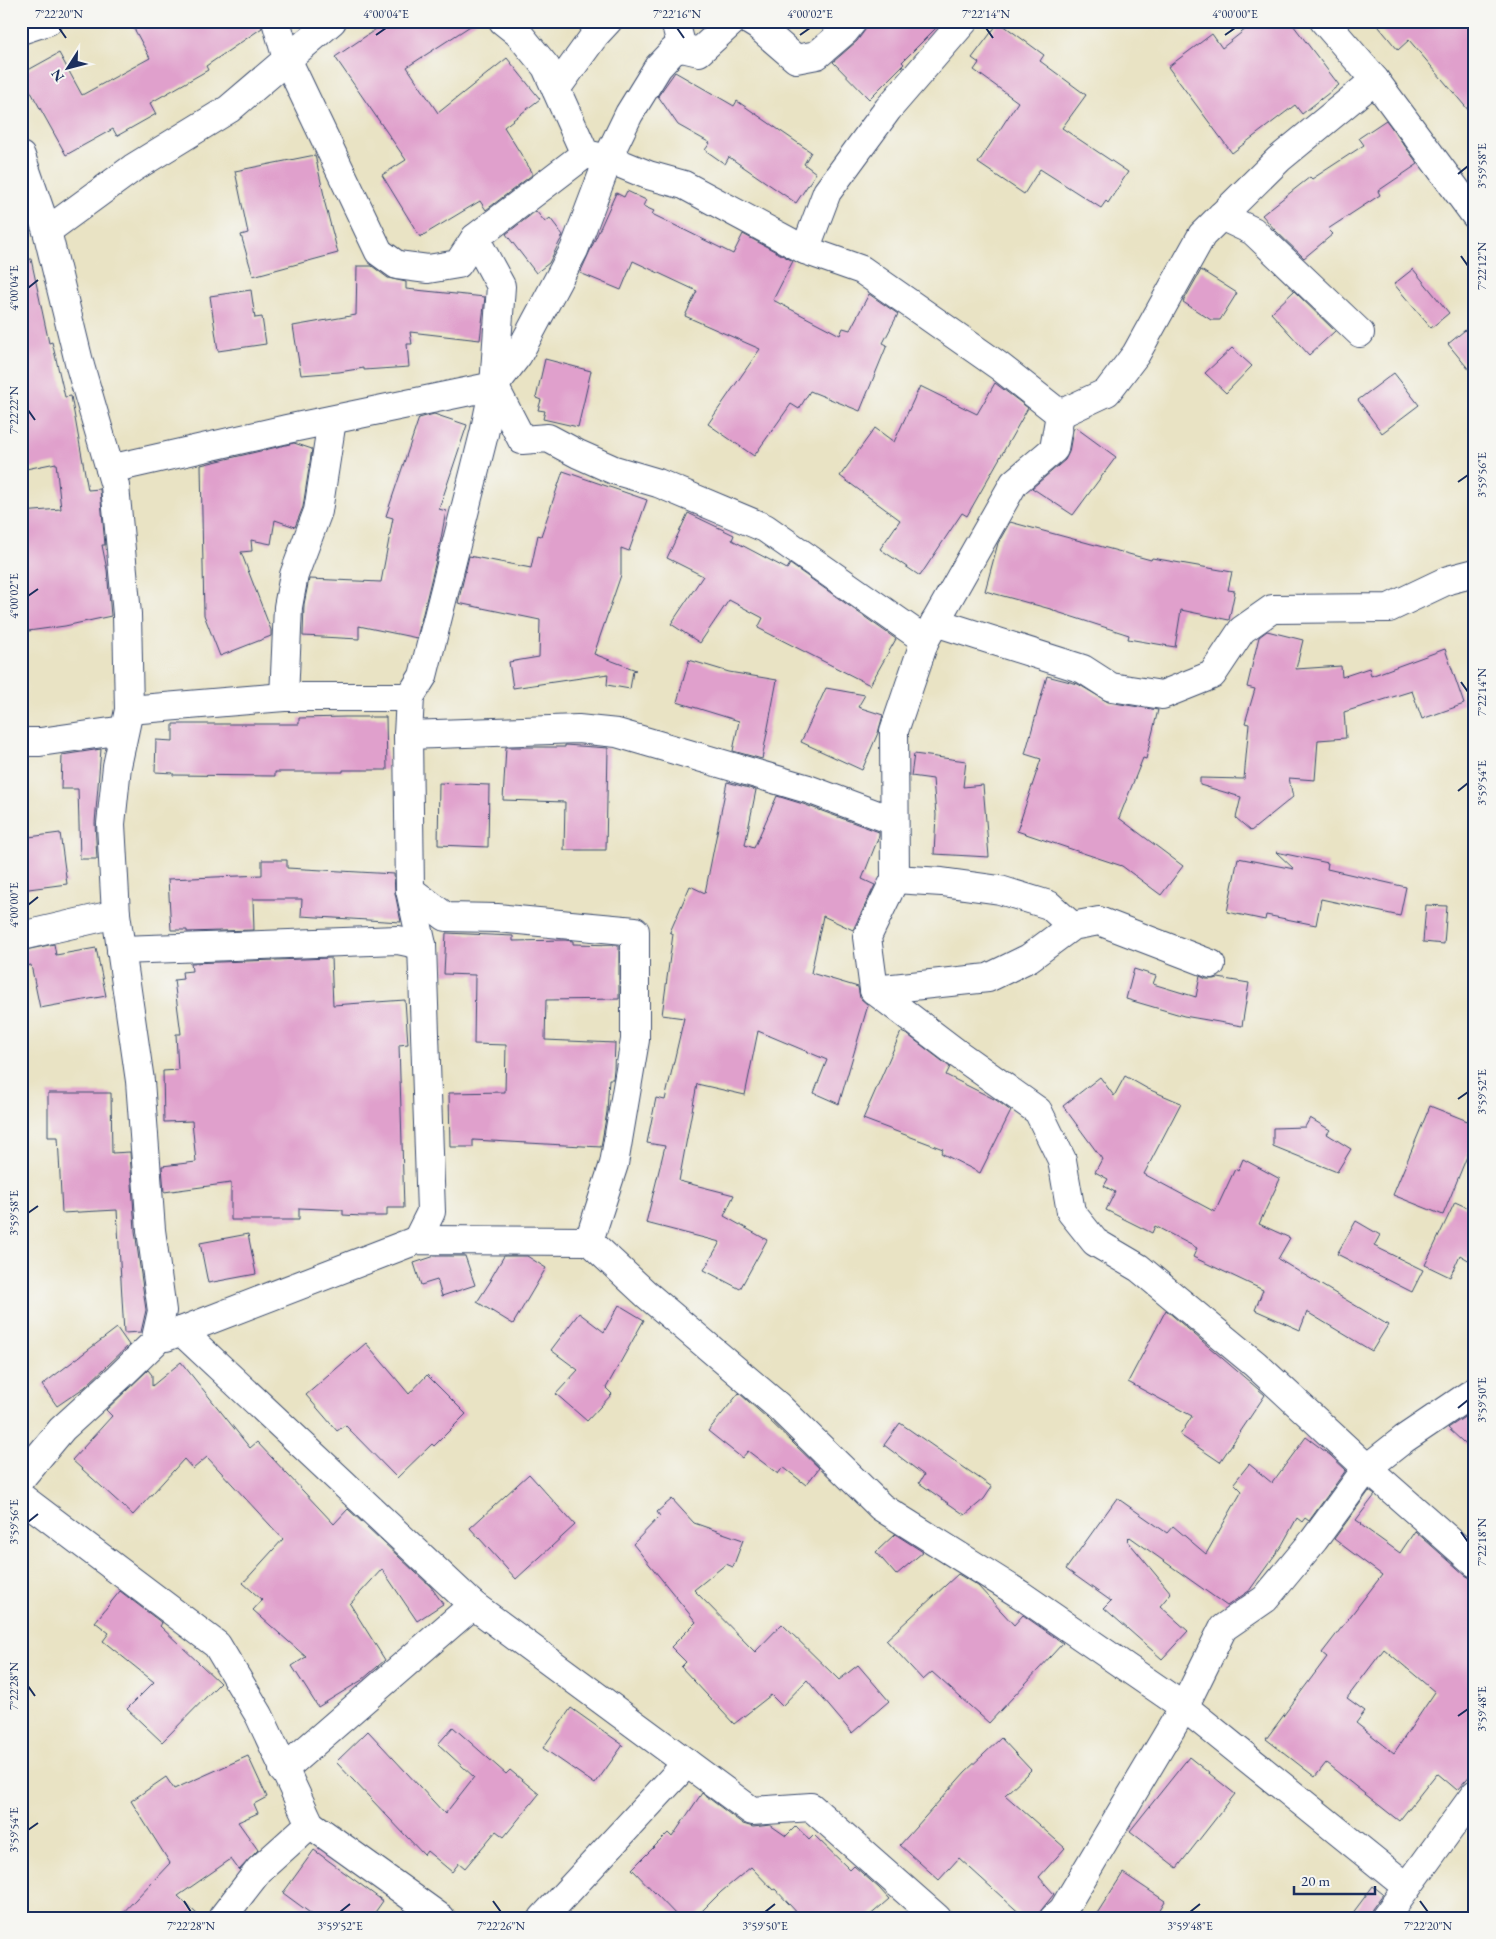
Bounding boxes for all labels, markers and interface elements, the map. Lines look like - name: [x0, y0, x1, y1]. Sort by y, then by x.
- text: 7°22'20"N: [35, 6, 84, 22]
- text: 4°00'04"E: [363, 6, 409, 22]
- text: 7°22'16"N: [653, 6, 702, 22]
- text: 4°00'02"E: [787, 6, 833, 22]
- text: 7°22'14"N: [962, 6, 1011, 22]
- text: 4°00'00"E: [1212, 6, 1258, 22]
- north arrow: [42, 42, 92, 92]
- text: N: [46, 65, 68, 86]
- text: 3°59'58"E: [1474, 143, 1490, 189]
- text: 7°22'12"N: [1474, 241, 1490, 290]
- text: 4°00'04"E: [6, 265, 22, 311]
- text: 7°22'22"N: [6, 385, 22, 434]
- text: 3°59'56"E: [1474, 452, 1490, 498]
- text: 4°00'02"E: [6, 573, 22, 619]
- text: 7°22'14"N: [1474, 667, 1490, 716]
- text: 3°59'54"E: [1474, 760, 1490, 806]
- text: 4°00'00"E: [6, 882, 22, 928]
- text: 3°59'52"E: [1474, 1069, 1490, 1115]
- text: 3°59'58"E: [6, 1190, 22, 1236]
- text: 3°59'50"E: [1474, 1377, 1490, 1423]
- text: 3°59'56"E: [6, 1499, 22, 1545]
- text: 7°22'18"N: [1474, 1517, 1490, 1566]
- text: 7°22'28"N: [6, 1661, 22, 1710]
- text: 3°59'48"E: [1474, 1686, 1490, 1732]
- text: 3°59'54"E: [6, 1807, 22, 1853]
- scale bar: [1294, 1864, 1375, 1896]
- text: 20 m: [1301, 1871, 1330, 1890]
- text: 7°22'28"N: [167, 1918, 216, 1934]
- text: 3°59'52"E: [317, 1918, 363, 1934]
- text: 7°22'26"N: [477, 1918, 526, 1934]
- text: 3°59'50"E: [742, 1918, 788, 1934]
- text: 3°59'48"E: [1167, 1918, 1213, 1934]
- text: 7°22'20"N: [1404, 1918, 1453, 1934]

